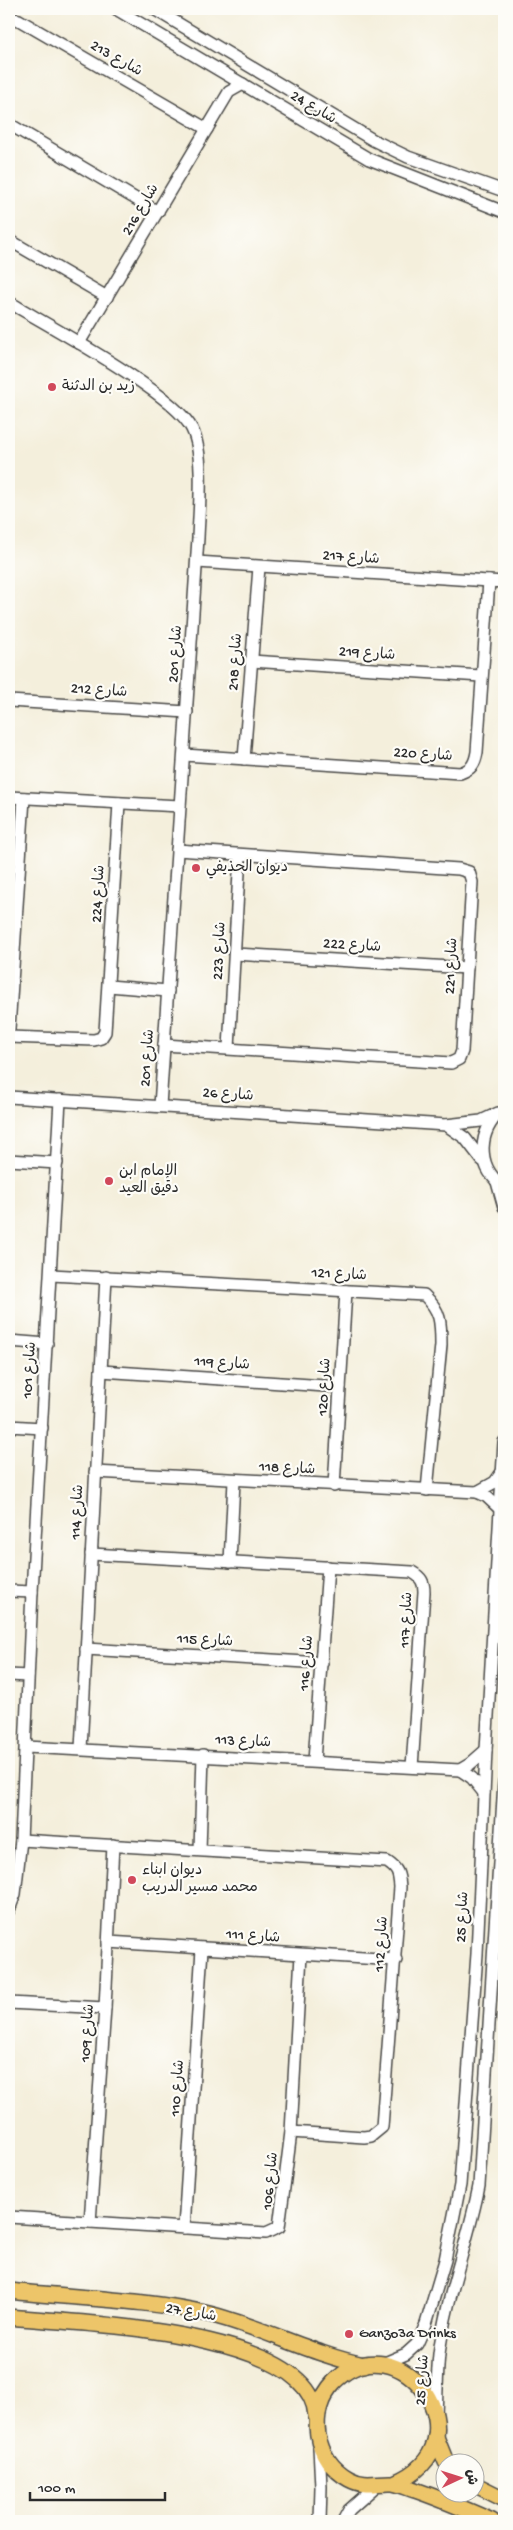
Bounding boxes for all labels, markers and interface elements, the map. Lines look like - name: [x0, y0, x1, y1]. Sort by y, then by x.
- street label: شارع 213: [87, 37, 145, 81]
- street label: شارع 24: [287, 87, 339, 129]
- street label: شارع 216: [119, 181, 163, 239]
- place label: زيد بن الدثنة: [62, 378, 135, 396]
- marker: زيد بن الدثنة: [46, 381, 58, 393]
- street label: شارع 217: [322, 547, 380, 569]
- street label: شارع 201: [165, 624, 187, 684]
- street label: شارع 218: [225, 633, 247, 691]
- street label: شارع 219: [338, 643, 396, 665]
- street label: شارع 212: [70, 680, 128, 702]
- street label: شارع 220: [393, 744, 453, 766]
- place label: ديوان الحذيفي: [206, 859, 288, 879]
- marker: ديوان الحذيفي: [190, 862, 202, 874]
- street label: شارع 224: [88, 865, 110, 923]
- street label: شارع 223: [209, 921, 231, 981]
- street label: شارع 222: [322, 935, 382, 957]
- street label: شارع 221: [442, 937, 462, 995]
- street label: شارع 201: [137, 1028, 159, 1088]
- street label: شارع 26: [202, 1084, 254, 1106]
- place label: الإمام ابن دقيق العيد: [119, 1163, 179, 1198]
- marker: الإمام ابن دقيق العيد: [103, 1175, 115, 1187]
- street label: شارع 121: [310, 1265, 367, 1285]
- street label: شارع 101: [19, 1341, 41, 1400]
- street label: شارع 119: [193, 1353, 250, 1375]
- street label: شارع 120: [314, 1358, 336, 1417]
- street label: شارع 118: [257, 1458, 316, 1479]
- street label: شارع 114: [68, 1484, 88, 1541]
- street label: شارع 117: [396, 1592, 417, 1649]
- street label: شارع 115: [176, 1630, 233, 1651]
- street label: شارع 116: [296, 1635, 318, 1692]
- street label: شارع 113: [214, 1731, 271, 1752]
- place label: ديوان ابناء محمد مسير الدريب: [142, 1862, 258, 1897]
- marker: ديوان ابناء محمد مسير الدريب: [126, 1874, 138, 1886]
- street label: شارع 25: [453, 1891, 473, 1943]
- street label: شارع 112: [371, 1916, 393, 1973]
- street label: شارع 111: [224, 1926, 281, 1948]
- street label: شارع 109: [77, 2003, 99, 2064]
- street label: شارع 110: [167, 2059, 189, 2118]
- street label: شارع 106: [259, 2151, 283, 2212]
- street label: شارع 27: [164, 2300, 218, 2326]
- place label: Ganzo3a Drinks: [359, 2325, 456, 2343]
- marker: Ganzo3a Drinks: [343, 2328, 355, 2340]
- street label: شارع 25: [412, 2354, 434, 2406]
- north arrow: [436, 2452, 486, 2502]
- text: ش: [461, 2469, 479, 2486]
- scale bar: [30, 2470, 165, 2502]
- text: 100 m: [37, 2480, 76, 2498]

